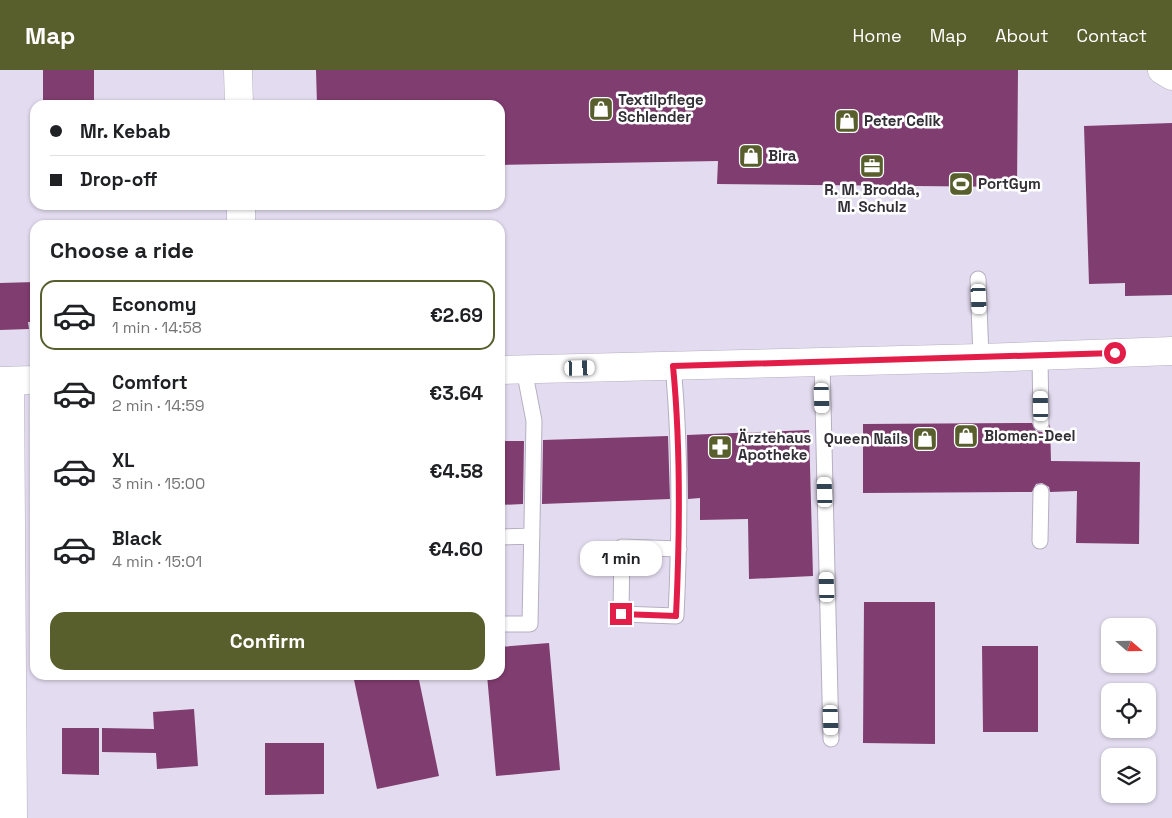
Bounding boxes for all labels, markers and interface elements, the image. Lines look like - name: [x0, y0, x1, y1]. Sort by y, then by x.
- text: Map: [25, 20, 75, 51]
- text: Home: [853, 24, 902, 47]
- text: Map: [930, 24, 967, 47]
- text: About: [995, 24, 1049, 47]
- text: Contact: [1077, 24, 1147, 47]
- place label: Textilpflege Schlender: [618, 90, 704, 126]
- shop icon: Textilpflege Schlender: [588, 96, 614, 122]
- shop icon: Peter Celik: [834, 108, 860, 134]
- place label: Peter Celik: [864, 111, 942, 130]
- text: Mr. Kebab: [80, 119, 171, 144]
- shop icon: Bira: [738, 143, 764, 169]
- place label: Bira: [768, 146, 797, 165]
- office icon: R. M. Brodda, M. Schulz: [859, 153, 885, 179]
- text: Drop-off: [80, 167, 158, 192]
- sports icon: PortGym: [948, 171, 974, 197]
- place label: PortGym: [978, 174, 1041, 193]
- place label: R. M. Brodda, M. Schulz: [824, 180, 920, 216]
- text: Choose a ride: [50, 236, 194, 264]
- car: [970, 284, 987, 314]
- text: Economy: [112, 292, 196, 317]
- icon: car: [52, 293, 97, 338]
- text: €2.69: [430, 303, 483, 328]
- text: 1 min · 14:58: [112, 317, 202, 338]
- route start: [1104, 342, 1126, 364]
- car: [564, 360, 595, 376]
- text: Comfort: [112, 370, 188, 395]
- icon: car: [52, 371, 97, 416]
- text: €3.64: [429, 381, 483, 406]
- car: [813, 383, 830, 413]
- car: [1033, 391, 1048, 421]
- text: 2 min · 14:59: [112, 395, 205, 416]
- shop icon: Blomen-Deel: [953, 423, 979, 449]
- shop icon: Queen Nails: [912, 426, 938, 452]
- place label: Blomen-Deel: [984, 426, 1076, 445]
- place label: Ärztehaus Apotheke: [738, 428, 811, 464]
- place label: Queen Nails: [824, 429, 908, 448]
- pharmacy icon: Ärztehaus Apotheke: [707, 434, 733, 460]
- text: XL: [112, 448, 135, 473]
- icon: car: [52, 449, 97, 494]
- text: €4.58: [430, 459, 483, 484]
- text: 3 min · 15:00: [112, 473, 205, 494]
- car: [816, 477, 833, 507]
- text: Black: [112, 526, 162, 551]
- icon: car: [52, 527, 97, 572]
- text: €4.60: [429, 537, 483, 562]
- callout: 1 min: [580, 542, 662, 576]
- text: 1 min: [601, 548, 641, 569]
- text: 4 min · 15:01: [112, 551, 202, 572]
- car: [818, 572, 835, 602]
- route end: [610, 603, 632, 625]
- button: Confirm: [50, 612, 485, 670]
- north arrow: [1101, 618, 1156, 672]
- map controls: [1101, 618, 1156, 803]
- button: locate: [1101, 683, 1156, 738]
- car: [822, 705, 839, 735]
- button: layers: [1101, 748, 1156, 803]

